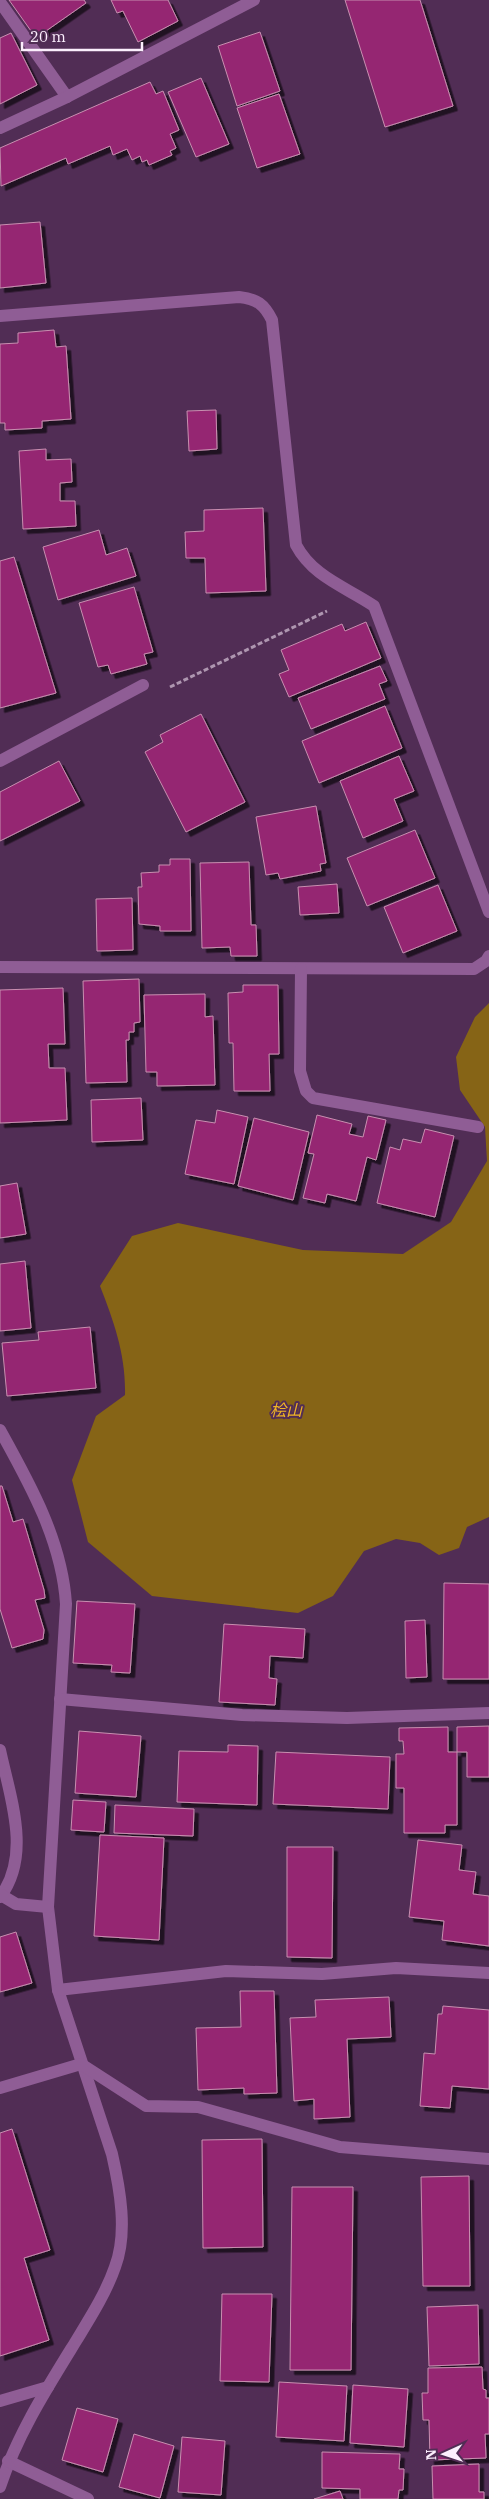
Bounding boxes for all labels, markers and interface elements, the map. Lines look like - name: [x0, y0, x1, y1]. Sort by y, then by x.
- scale bar: [22, 20, 142, 52]
- text: 20 m: [30, 27, 66, 46]
- park label: 桧山: [270, 1400, 303, 1420]
- north arrow: [419, 2429, 469, 2479]
- text: N: [422, 2449, 440, 2461]

